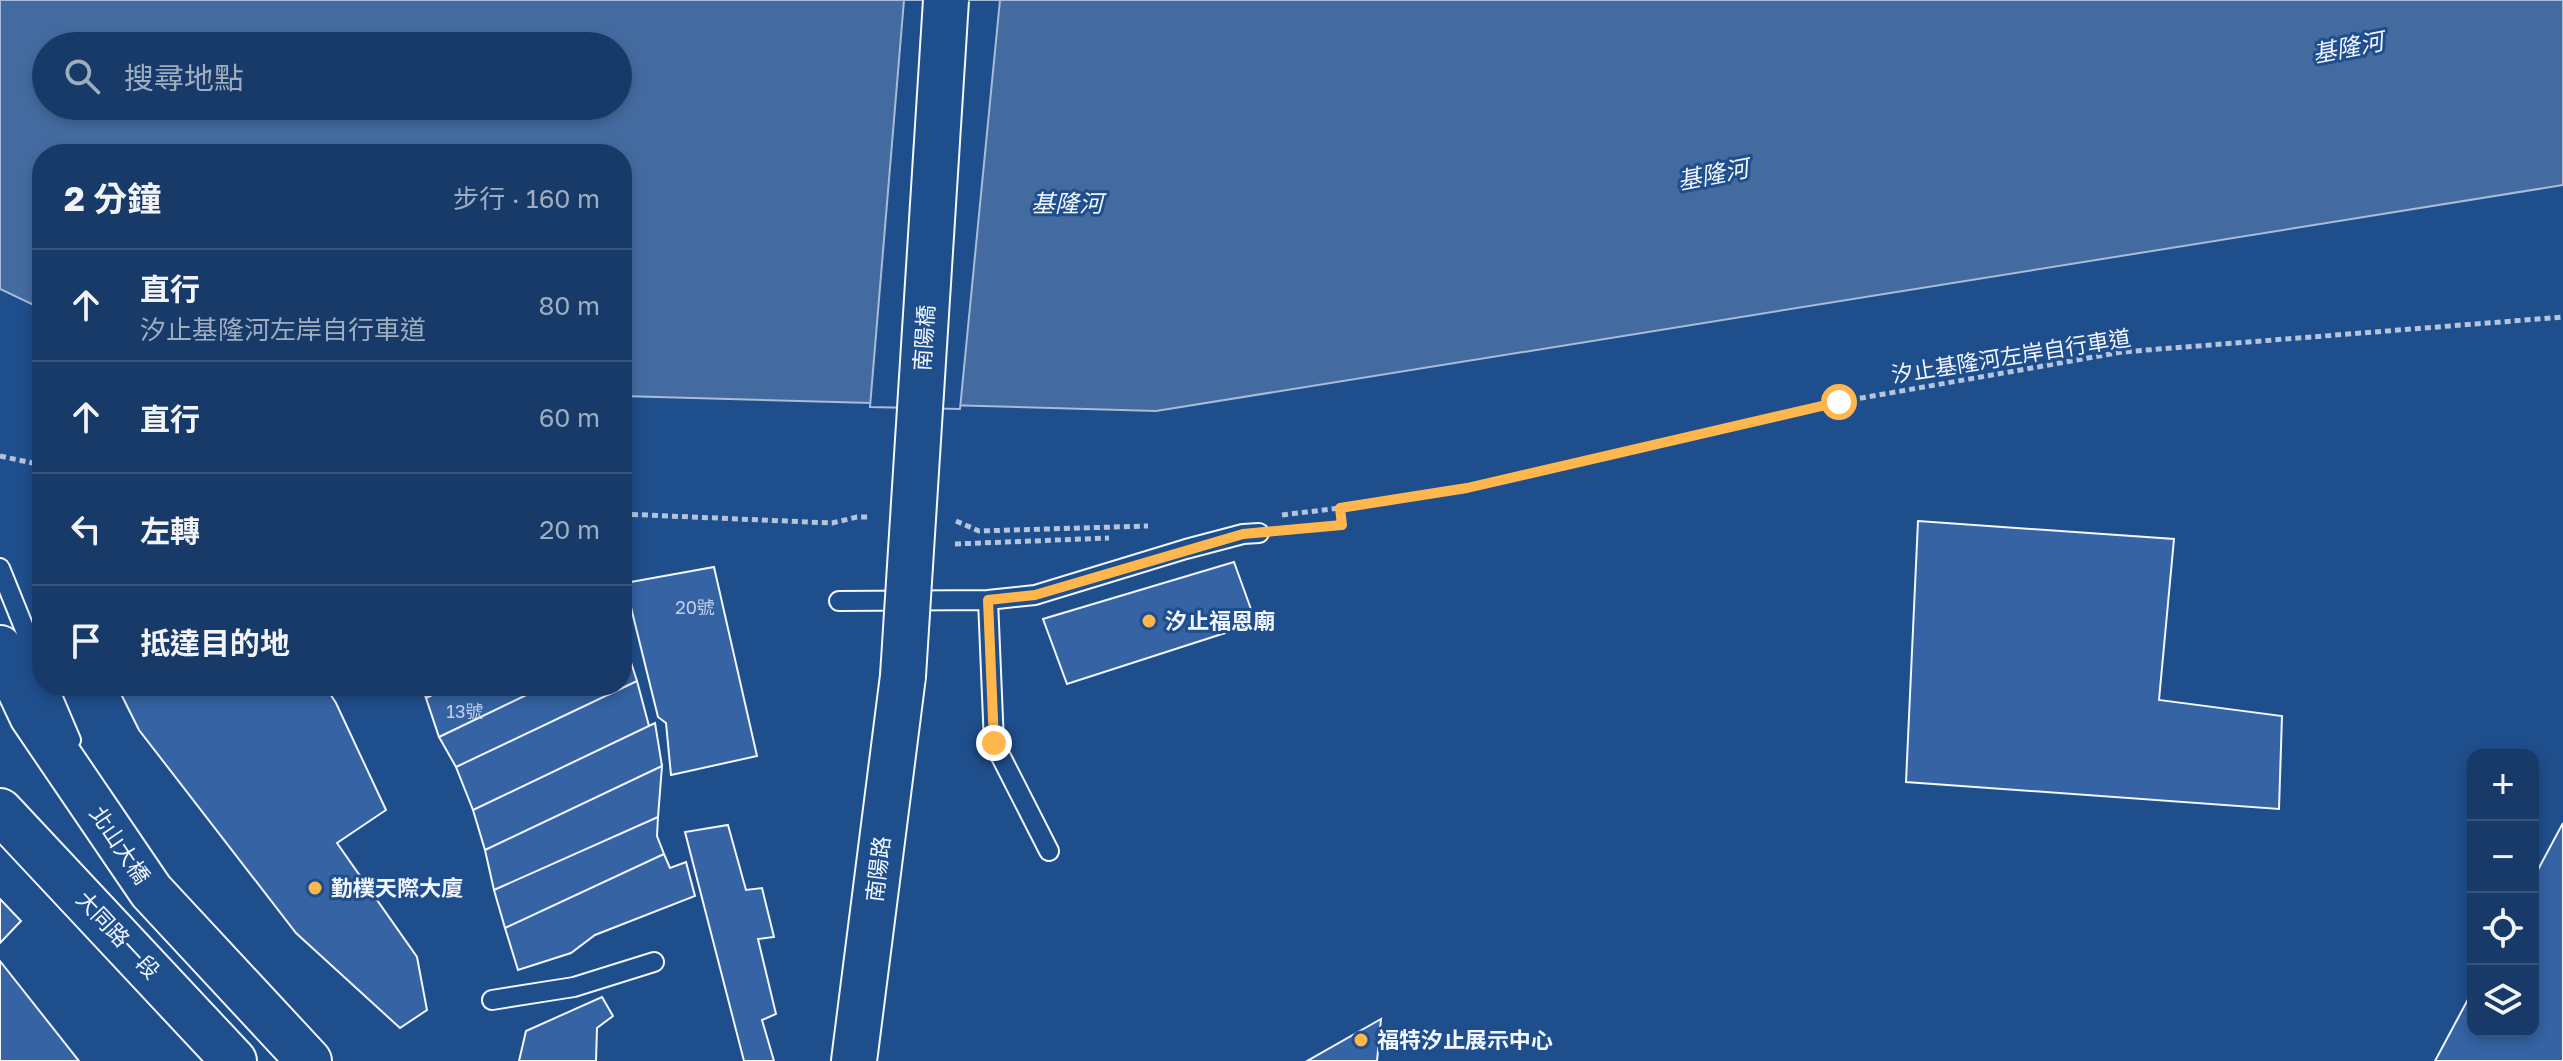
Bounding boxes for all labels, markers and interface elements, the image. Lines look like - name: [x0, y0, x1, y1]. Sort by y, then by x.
- water label: 基隆河: [2310, 25, 2390, 68]
- search box: [32, 32, 632, 120]
- icon: search: [60, 54, 104, 98]
- text: 搜尋地點: [124, 60, 244, 96]
- water label: 基隆河: [1675, 152, 1755, 195]
- text: 2 分鐘: [64, 178, 161, 218]
- text: 步行 · 160 m: [453, 183, 600, 214]
- water label: 基隆河: [1031, 188, 1107, 217]
- text: 直行: [140, 271, 200, 307]
- icon: ahead: [64, 283, 108, 327]
- text: 80 m: [539, 290, 600, 321]
- street label: 南陽橋: [908, 304, 939, 372]
- text: 汐止基隆河左岸自行車道: [140, 314, 426, 345]
- street label: 汐止基隆河左岸自行車道: [1889, 323, 2133, 388]
- route start: [1821, 384, 1857, 420]
- icon: ahead: [64, 395, 108, 439]
- text: 直行: [140, 401, 200, 437]
- text: 60 m: [539, 402, 600, 433]
- icon: left: [64, 507, 108, 551]
- text: 左轉: [140, 513, 200, 549]
- text: 20 m: [539, 514, 600, 545]
- house number: 20號: [675, 596, 715, 618]
- place label: 汐止福恩廟: [1165, 607, 1275, 634]
- marker: 汐止福恩廟: [1140, 612, 1158, 630]
- icon: arrive: [64, 619, 108, 663]
- text: 抵達目的地: [140, 625, 290, 661]
- house number: 13號: [446, 700, 484, 722]
- route end: [976, 725, 1012, 761]
- map controls: [2467, 749, 2539, 1037]
- button: +: [2467, 749, 2539, 821]
- street label: 北山大橋: [85, 801, 156, 889]
- button: −: [2467, 821, 2539, 893]
- street label: 南陽路: [860, 835, 895, 903]
- place label: 勤樸天際大廈: [331, 874, 463, 901]
- marker: 勤樸天際大廈: [306, 879, 324, 897]
- street label: 大同路一段: [71, 885, 166, 984]
- button: locate: [2467, 893, 2539, 965]
- button: layers: [2467, 965, 2539, 1037]
- place label: 福特汐止展示中心: [1377, 1026, 1553, 1053]
- marker: 福特汐止展示中心: [1352, 1031, 1370, 1049]

